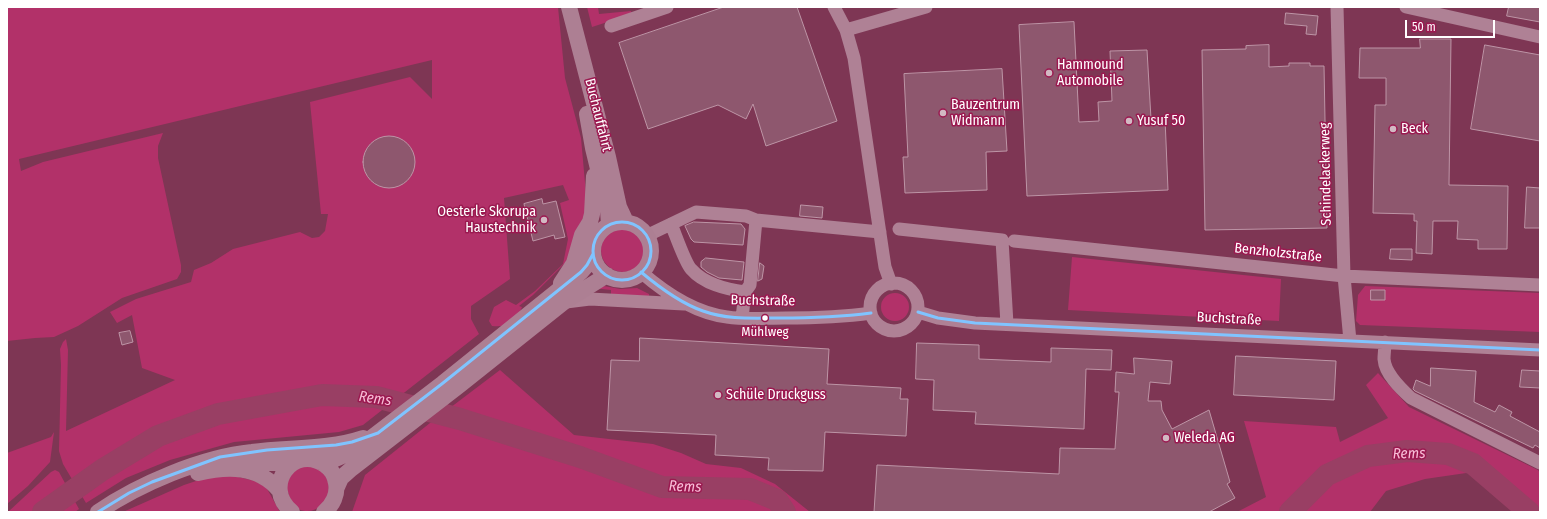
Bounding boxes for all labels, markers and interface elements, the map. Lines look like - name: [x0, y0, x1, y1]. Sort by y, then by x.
- scale bar: [1407, 12, 1497, 38]
- text: 50 m: [1412, 20, 1436, 34]
- place label: Hammound Automobile: [1057, 57, 1123, 90]
- marker: Hammound Automobile: [1044, 68, 1054, 78]
- street label: Buchauffahrt: [581, 77, 615, 153]
- place label: Bauzentrum Widmann: [951, 97, 1020, 130]
- marker: Bauzentrum Widmann: [938, 108, 948, 118]
- place label: Yusuf 50: [1137, 113, 1185, 129]
- marker: Yusuf 50: [1124, 116, 1134, 126]
- place label: Beck: [1401, 121, 1428, 137]
- street label: Schindelackerweg: [1317, 122, 1335, 226]
- marker: Beck: [1388, 124, 1398, 134]
- place label: Oesterle Skorupa Haustechnik: [437, 204, 536, 236]
- marker: Oesterle Skorupa Haustechnik: [539, 215, 549, 225]
- street label: Benzholzstraße: [1233, 240, 1323, 266]
- street label: Buchstraße: [731, 292, 795, 310]
- street label: Buchstraße: [1196, 309, 1262, 329]
- marker: Mühlweg: [760, 313, 770, 323]
- place label: Mühlweg: [741, 324, 789, 340]
- place label: Schüle Druckguss: [726, 387, 826, 403]
- water label: Rems: [357, 388, 393, 410]
- marker: Schüle Druckguss: [713, 390, 723, 400]
- place label: Weleda AG: [1174, 430, 1235, 446]
- marker: Weleda AG: [1161, 433, 1171, 443]
- water label: Rems: [1392, 445, 1426, 463]
- water label: Rems: [668, 477, 702, 497]

